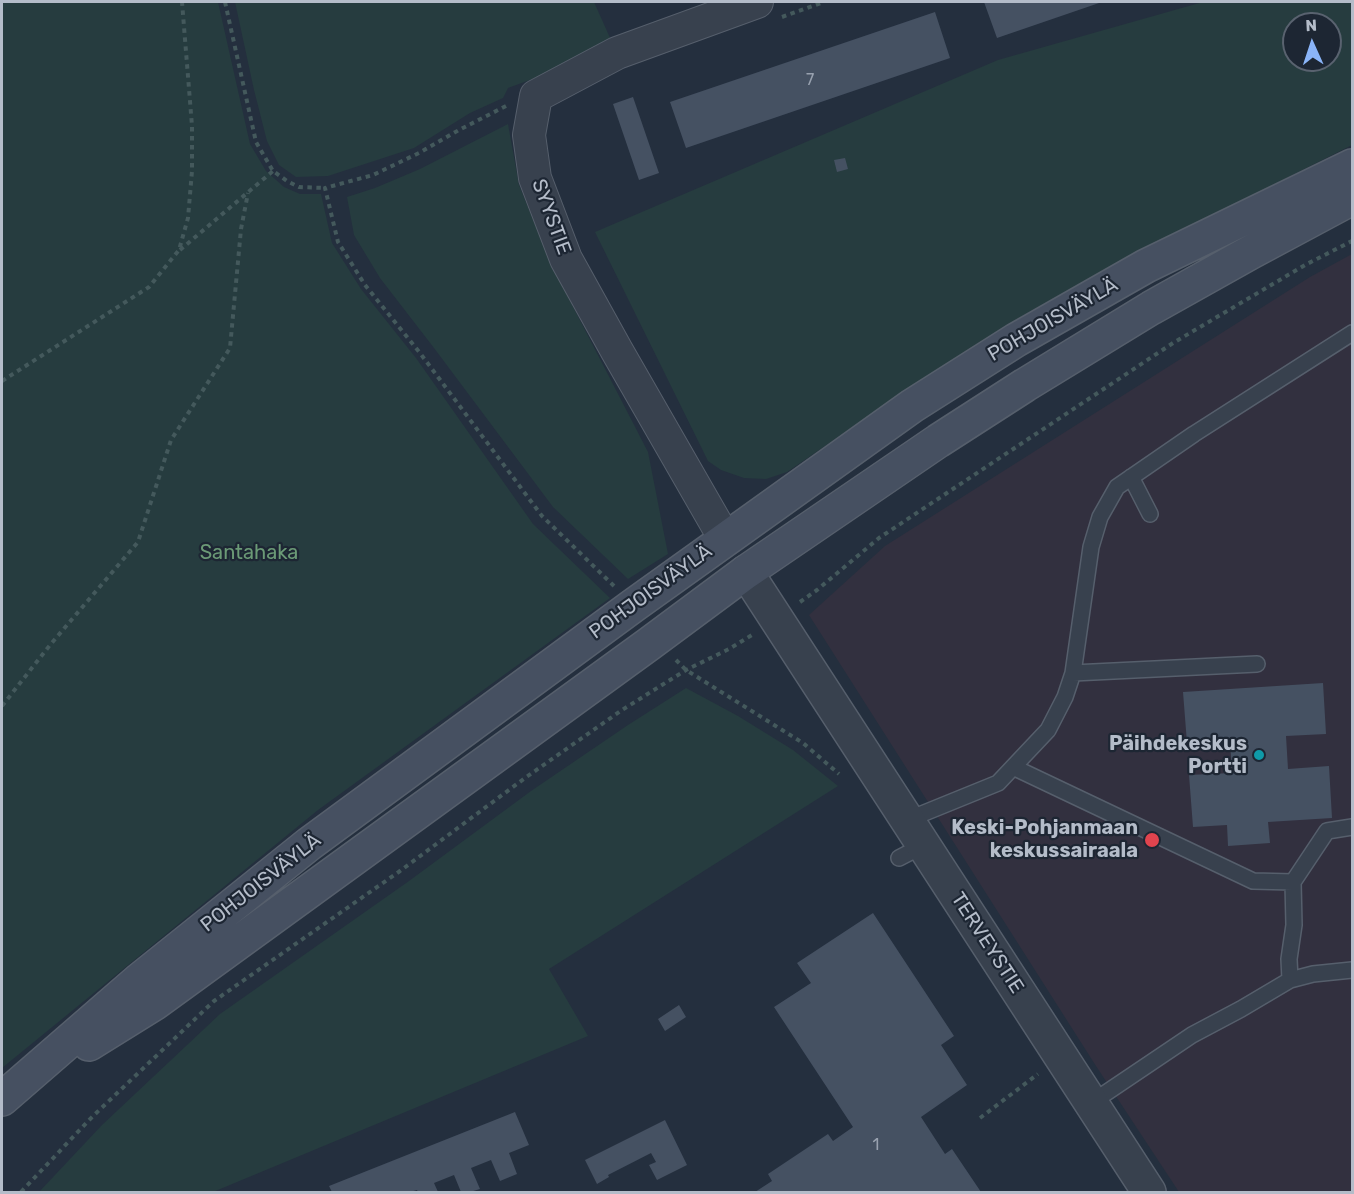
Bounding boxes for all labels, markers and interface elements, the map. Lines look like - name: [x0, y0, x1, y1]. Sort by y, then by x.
- north arrow: [1282, 12, 1342, 72]
- text: N: [1305, 16, 1317, 35]
- house number: 7: [806, 70, 814, 90]
- street label: SYYSTIE: [526, 176, 576, 258]
- street label: POHJOISVÄYLÄ: [984, 273, 1122, 367]
- street label: POHJOISVÄYLÄ: [585, 539, 717, 645]
- park label: Santahaka: [200, 541, 298, 565]
- place label: Päihdekeskus Portti: [1109, 732, 1247, 779]
- marker: Päihdekeskus Portti: [1252, 748, 1266, 762]
- place label: Keski-Pohjanmaan keskussairaala: [951, 816, 1138, 863]
- street label: POHJOISVÄYLÄ: [196, 829, 326, 937]
- marker: Keski-Pohjanmaan keskussairaala: [1143, 831, 1161, 849]
- street label: TERVEYSTIE: [945, 888, 1029, 998]
- house number: 1: [873, 1135, 879, 1155]

